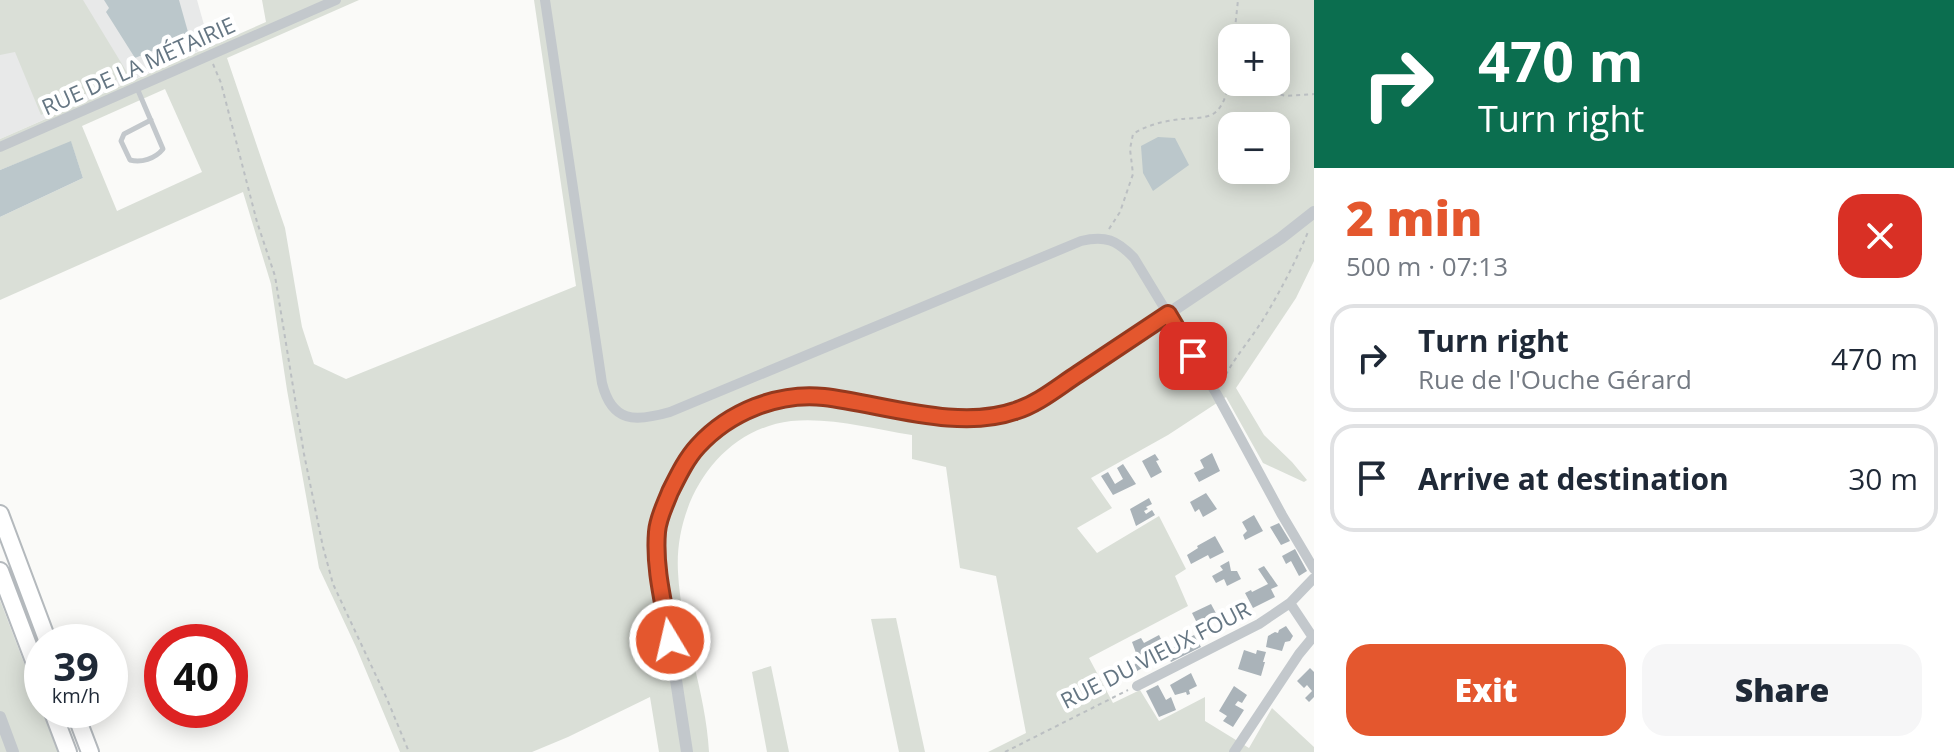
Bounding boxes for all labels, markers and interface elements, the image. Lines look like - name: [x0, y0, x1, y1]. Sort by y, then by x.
- street label: RUE DE LA MÉTAIRIE: [37, 9, 239, 121]
- text: 470 m: [1478, 22, 1644, 98]
- map controls: [1218, 24, 1290, 184]
- button: +: [1218, 24, 1290, 96]
- icon: right: [1346, 32, 1450, 136]
- text: Turn right: [1478, 94, 1644, 143]
- button: −: [1218, 112, 1290, 184]
- text: 2 min: [1346, 185, 1482, 250]
- button: close: [1838, 194, 1922, 278]
- text: 500 m · 07:13: [1346, 248, 1508, 284]
- text: Turn right: [1418, 320, 1569, 361]
- pin: [1159, 322, 1227, 390]
- icon: arrive: [1171, 334, 1215, 378]
- icon: right: [1350, 336, 1394, 380]
- text: 470 m: [1831, 338, 1918, 379]
- text: Rue de l'Ouche Gérard: [1418, 361, 1692, 397]
- icon: arrive: [1350, 456, 1394, 500]
- text: Arrive at destination: [1418, 458, 1729, 499]
- text: 30 m: [1848, 458, 1918, 499]
- street label: RUE DU VIEUX FOUR: [1055, 593, 1255, 715]
- position arrow: [628, 598, 712, 682]
- speed limit sign: 40: [144, 624, 248, 728]
- text: 39: [53, 638, 99, 693]
- button: Exit: [1346, 644, 1626, 736]
- button: Share: [1642, 644, 1922, 736]
- text: km/h: [52, 682, 100, 709]

